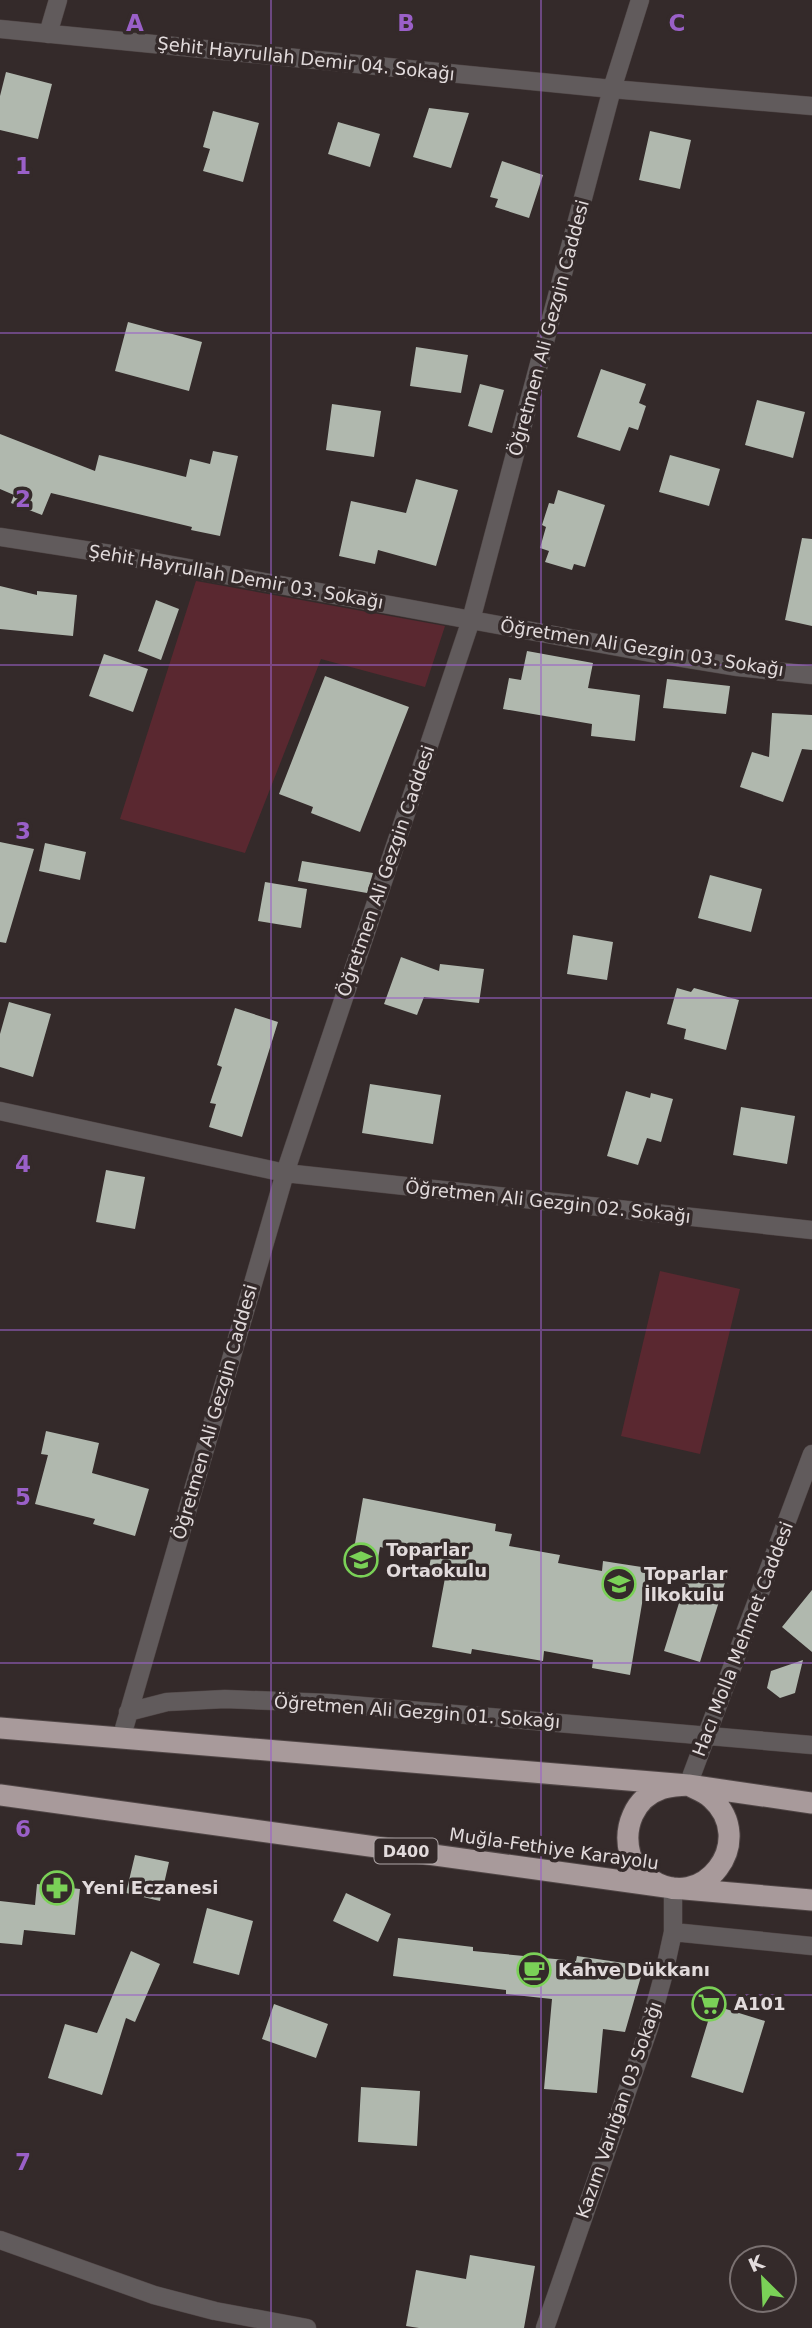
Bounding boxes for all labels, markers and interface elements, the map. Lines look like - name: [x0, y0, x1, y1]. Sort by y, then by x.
- text: A: [126, 10, 144, 36]
- text: B: [397, 10, 415, 36]
- text: C: [669, 10, 685, 36]
- street label: Şehit Hayrullah Demir 04. Sokağı: [156, 32, 456, 85]
- text: 1: [15, 153, 31, 179]
- street label: Öğretmen Ali Gezgin Caddesi: [504, 197, 593, 458]
- text: 2: [15, 486, 31, 512]
- street label: Şehit Hayrullah Demir 03. Sokağı: [87, 540, 385, 613]
- street label: Öğretmen Ali Gezgin 03. Sokağı: [499, 615, 785, 680]
- street label: Öğretmen Ali Gezgin Caddesi: [333, 742, 439, 999]
- text: 3: [15, 818, 31, 844]
- text: 4: [15, 1151, 31, 1177]
- street label: Öğretmen Ali Gezgin 02. Sokağı: [404, 1176, 692, 1227]
- street label: Öğretmen Ali Gezgin Caddesi: [168, 1282, 261, 1542]
- text: 5: [15, 1484, 31, 1510]
- street label: Hacı Molla Mehmet Caddesi: [688, 1518, 797, 1759]
- place label: Toparlar Ortaokulu: [386, 1539, 487, 1581]
- school or university icon: Toparlar Ortaokulu: [342, 1541, 380, 1579]
- place label: Toparlar İlkokulu: [644, 1563, 727, 1605]
- school or university icon: Toparlar İlkokulu: [600, 1565, 638, 1603]
- street label: Öğretmen Ali Gezgin 01. Sokağı: [273, 1691, 561, 1732]
- text: 6: [15, 1816, 31, 1842]
- street label: Muğla-Fethiye Karayolu: [448, 1823, 660, 1874]
- road number: D400: [374, 1839, 438, 1864]
- pharmacy icon: Yeni Eczanesi: [38, 1869, 76, 1907]
- place label: Yeni Eczanesi: [81, 1877, 218, 1898]
- cafe icon: Kahve Dükkanı: [515, 1951, 553, 1989]
- place label: Kahve Dükkanı: [558, 1959, 710, 1980]
- supermarket icon: A101: [690, 1985, 728, 2023]
- place label: A101: [734, 1993, 786, 2014]
- street label: Kazım Varlığan 03 Sokağı: [572, 1999, 666, 2221]
- text: 7: [15, 2149, 31, 2175]
- north arrow: [728, 2244, 798, 2314]
- text: K: [745, 2250, 768, 2277]

